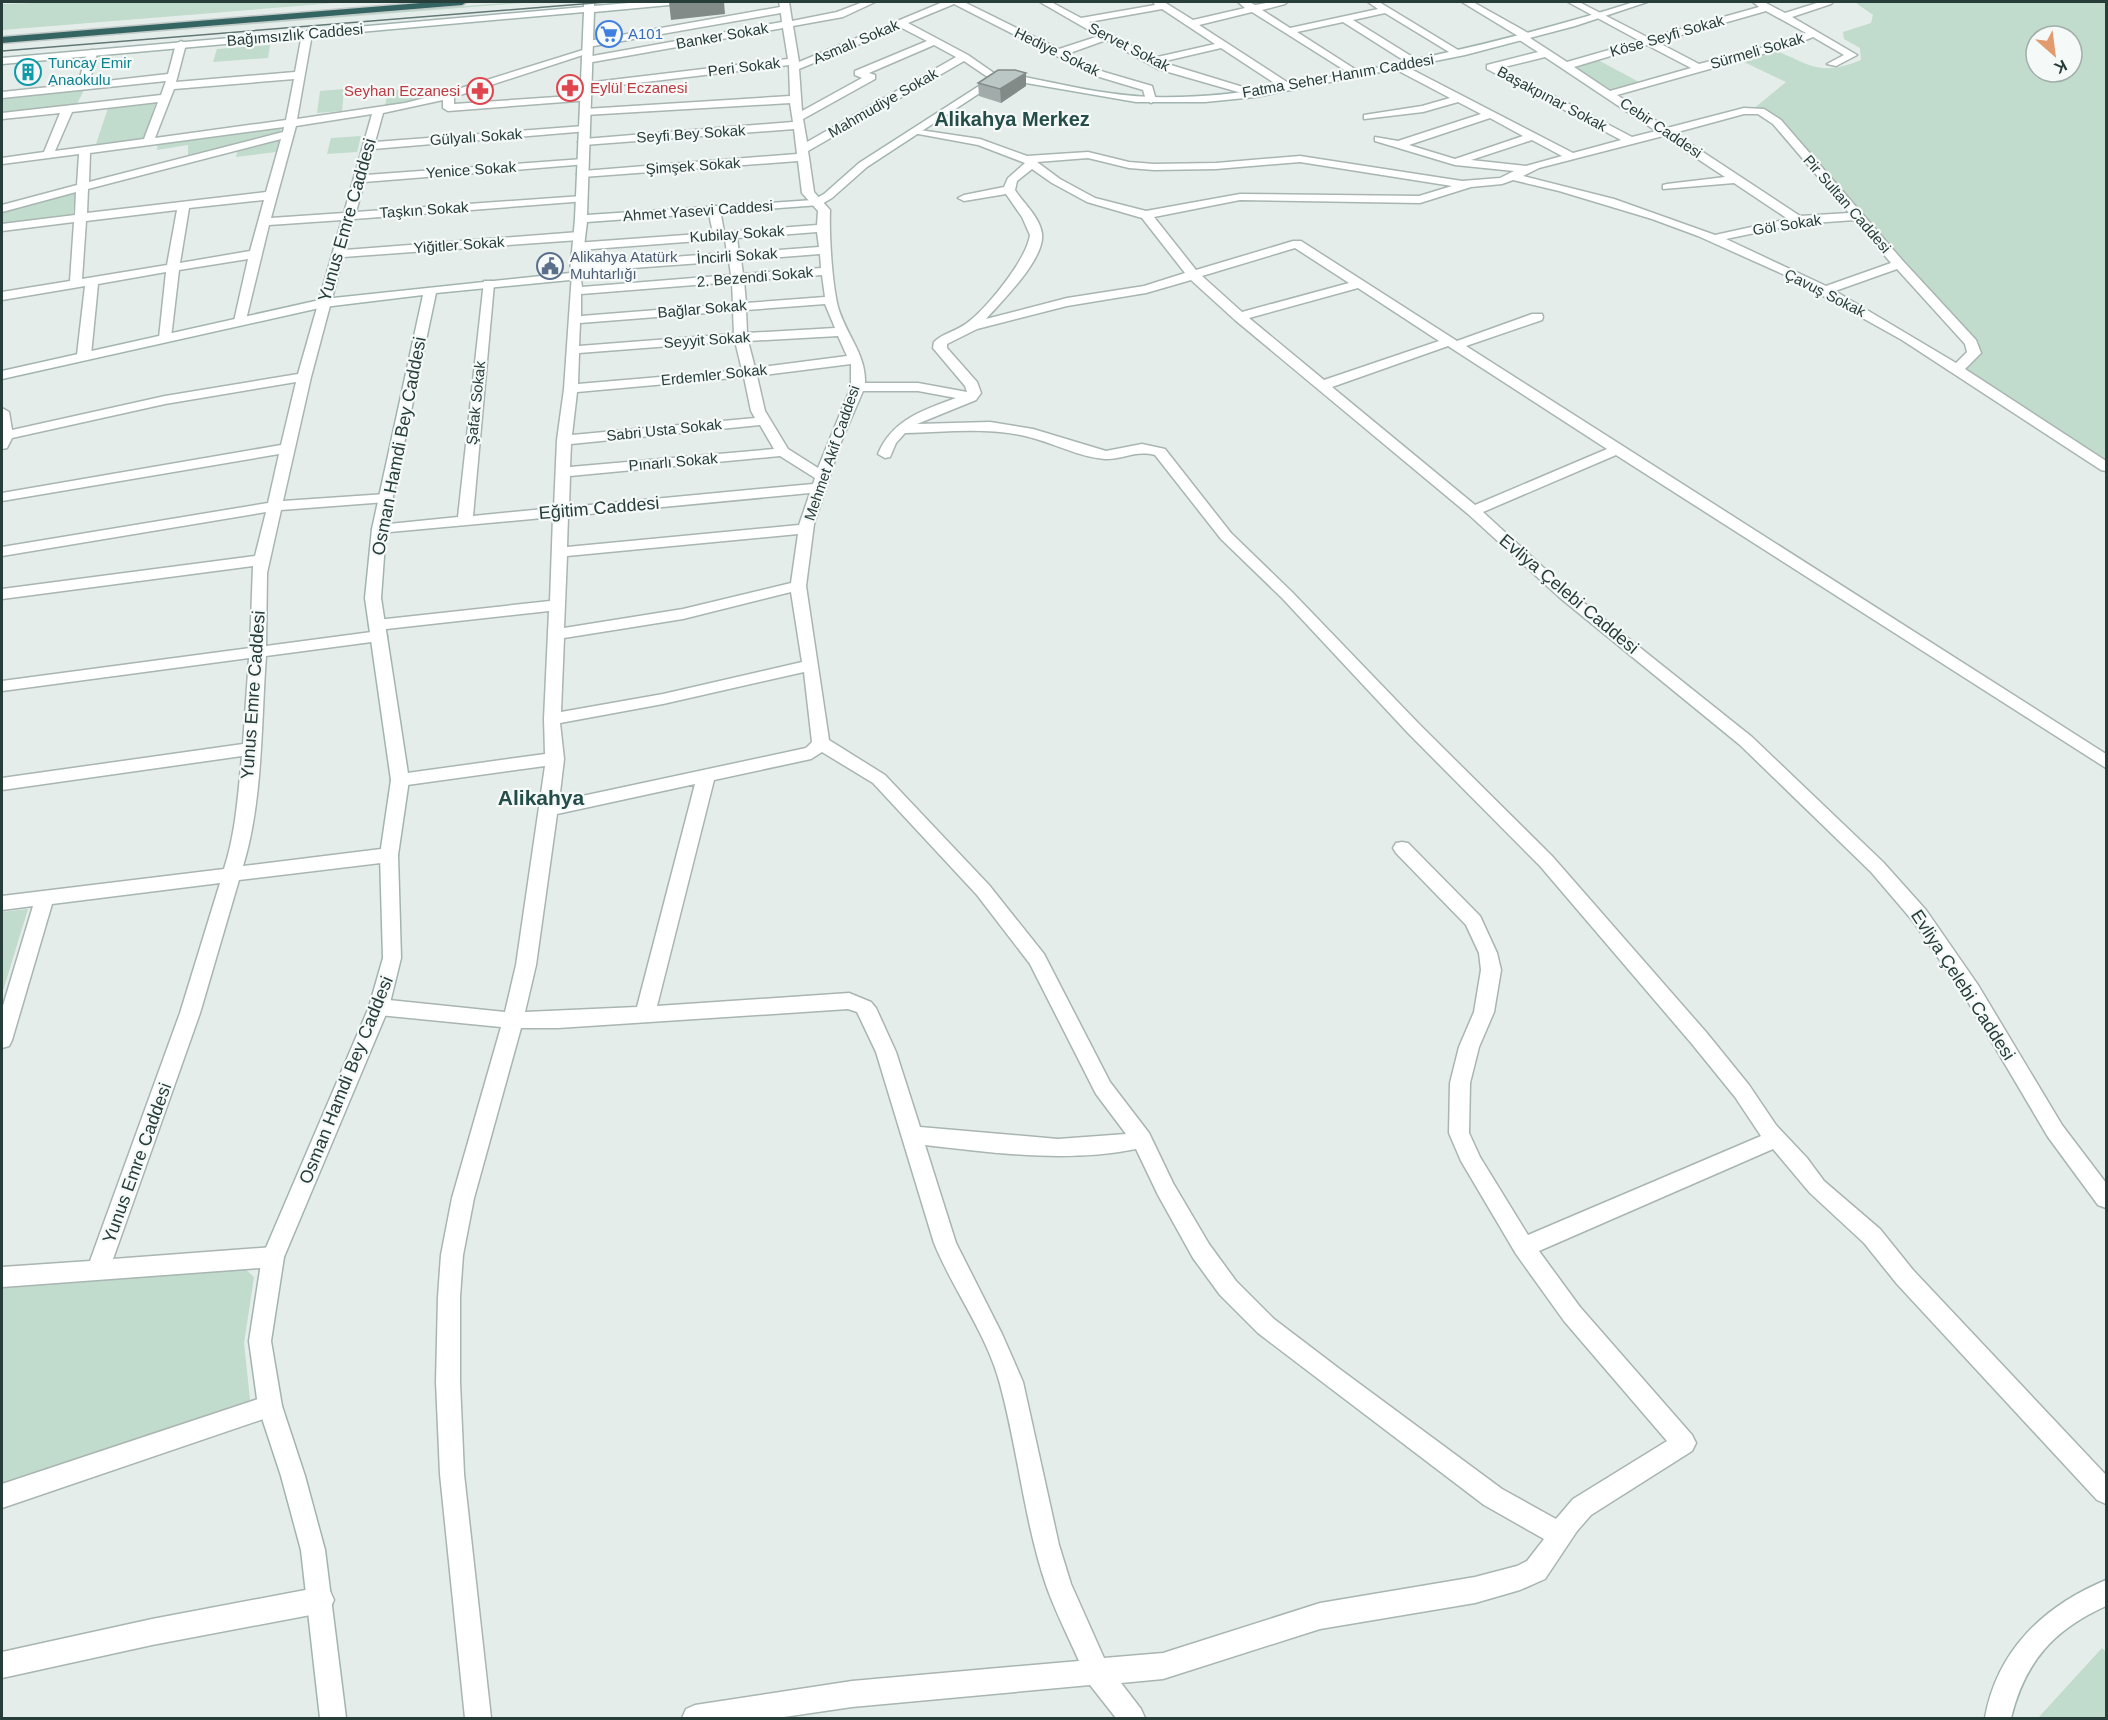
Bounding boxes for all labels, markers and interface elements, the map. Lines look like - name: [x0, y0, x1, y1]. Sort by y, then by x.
- street label: Köse Seyfi Sokak: [1608, 11, 1726, 60]
- street label: Asmalı Sokak: [810, 16, 902, 67]
- supermarket icon: A101: [594, 19, 624, 49]
- street label: Banker Sokak: [674, 19, 770, 52]
- street label: Servet Sokak: [1086, 19, 1173, 75]
- street label: Bağımsızlık Caddesi: [226, 20, 364, 49]
- street label: Hediye Sokak: [1012, 24, 1103, 80]
- north arrow: [2024, 24, 2084, 84]
- place label: A101: [628, 25, 663, 42]
- street label: Sürmeli Sokak: [1708, 29, 1806, 72]
- street label: Fatma Seher Hanım Caddesi: [1241, 50, 1435, 101]
- place label: Tuncay Emir Anaokulu: [48, 54, 132, 88]
- street label: Peri Sokak: [707, 54, 781, 79]
- building icon: Tuncay Emir Anaokulu: [13, 57, 43, 87]
- text: K: [2051, 57, 2070, 77]
- street label: Başakpınar Sokak: [1494, 62, 1610, 135]
- street label: Mahmudiye Sokak: [825, 64, 941, 141]
- pharmacy icon: Eylül Eczanesi: [555, 73, 585, 103]
- pharmacy icon: Seyhan Eczanesi: [465, 76, 495, 106]
- place label: Eylül Eczanesi: [590, 79, 688, 96]
- place label: Seyhan Eczanesi: [344, 82, 460, 99]
- street label: Cebir Caddesi: [1617, 94, 1705, 161]
- district label: Alikahya Merkez: [934, 108, 1090, 130]
- street label: Seyfi Bey Sokak: [636, 121, 747, 146]
- street label: Gülyalı Sokak: [429, 125, 523, 148]
- street label: Yunus Emre Caddesi: [314, 136, 380, 304]
- street label: Pir Sultan Caddesi: [1800, 151, 1895, 256]
- street label: Şimşek Sokak: [645, 154, 741, 177]
- street label: Yenice Sokak: [425, 158, 517, 181]
- street label: Ahmet Yasevi Caddesi: [622, 197, 774, 224]
- street label: Taşkın Sokak: [379, 198, 470, 221]
- street label: Göl Sokak: [1751, 211, 1823, 238]
- street label: Kubilay Sokak: [689, 222, 785, 245]
- street label: Yiğitler Sokak: [413, 233, 506, 256]
- street label: İncirli Sokak: [696, 244, 778, 267]
- place label: Alikahya Atatürk Muhtarlığı: [570, 248, 678, 282]
- public building icon: Alikahya Atatürk Muhtarlığı: [535, 251, 565, 281]
- street label: 2. Bezendi Sokak: [696, 263, 814, 290]
- street label: Çavuş Sokak: [1782, 265, 1869, 320]
- street label: Bağlar Sokak: [657, 296, 748, 321]
- street label: Seyyit Sokak: [663, 328, 751, 351]
- street label: Osman Hamdi Bey Caddesi: [368, 335, 430, 557]
- street label: Şafak Sokak: [463, 360, 488, 446]
- street label: Erdemler Sokak: [660, 360, 768, 389]
- street label: Mehmet Akif Caddesi: [800, 383, 863, 523]
- street label: Sabri Usta Sokak: [605, 415, 723, 444]
- street label: Pınarlı Sokak: [628, 449, 719, 474]
- street label: Eğitim Caddesi: [538, 493, 660, 523]
- street label: Evliya Çelebi Caddesi: [1496, 530, 1642, 658]
- street label: Yunus Emre Caddesi: [237, 610, 269, 780]
- district label: Alikahya: [498, 786, 585, 809]
- street label: Evliya Çelebi Caddesi: [1907, 906, 2019, 1064]
- street label: Osman Hamdi Bey Caddesi: [295, 973, 397, 1187]
- street label: Yunus Emre Caddesi: [99, 1080, 175, 1246]

